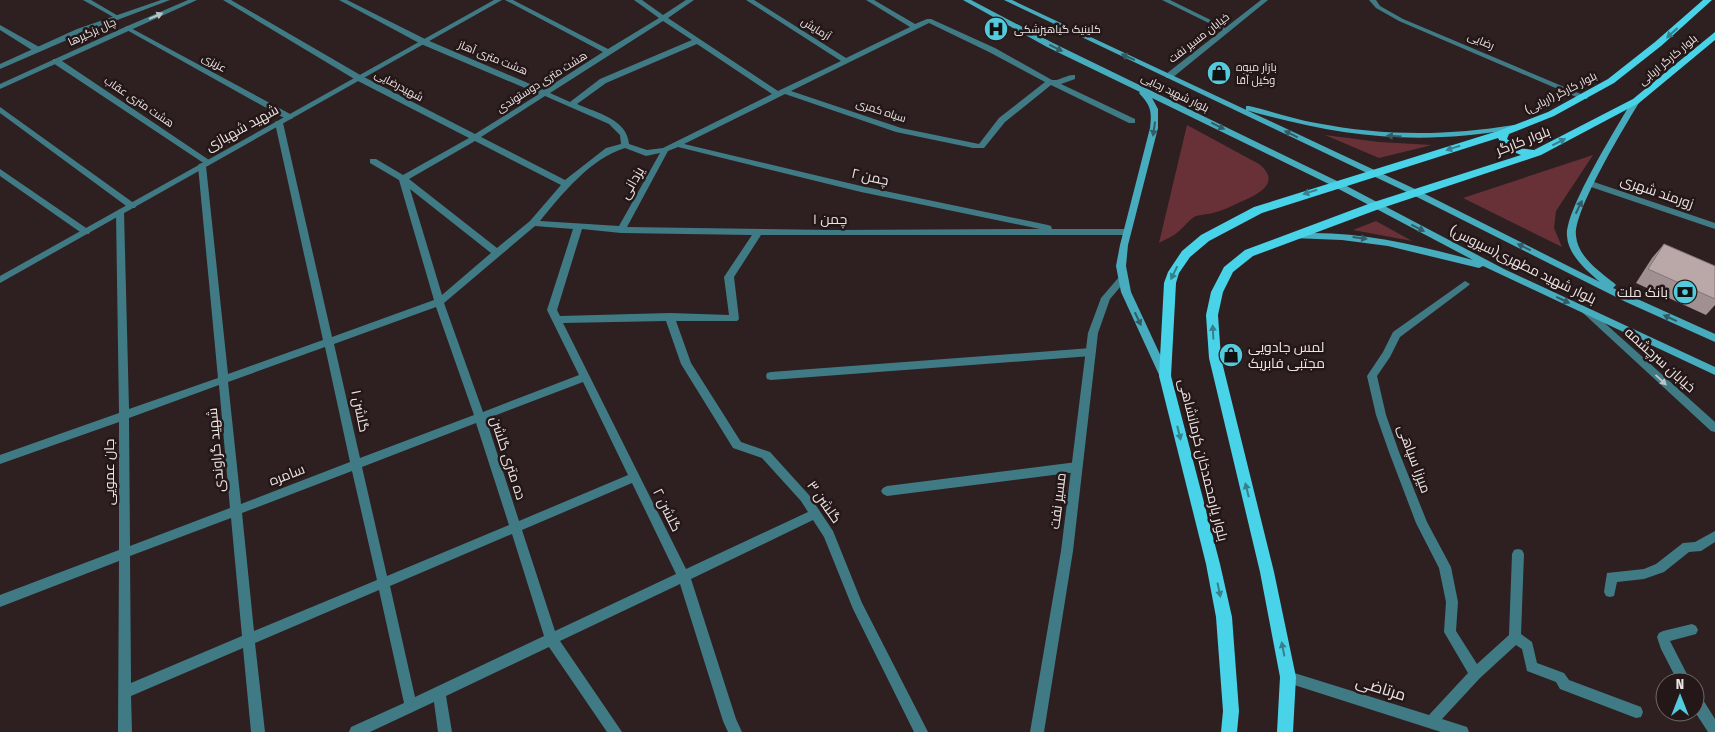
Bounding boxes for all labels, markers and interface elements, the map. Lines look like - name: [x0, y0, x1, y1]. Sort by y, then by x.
- street label: خیابان مسیر نفت: [1166, 10, 1232, 66]
- one-way arrow: [149, 12, 163, 20]
- street label: چال بزگیرها: [66, 15, 118, 49]
- street label: آزمایش: [799, 15, 833, 43]
- hospital icon: کلینیک گیاهپزشکی: [983, 16, 1009, 42]
- place label: کلینیک گیاهپزشکی: [1014, 23, 1101, 36]
- one-way arrow: [1665, 27, 1678, 38]
- street label: رضایی: [1466, 30, 1496, 52]
- street label: بلوار کارگر اربابی: [1636, 32, 1700, 88]
- street label: هشت متری آهاز: [455, 38, 530, 78]
- one-way arrow: [1048, 44, 1063, 52]
- street label: هشت متری دوستوندی: [494, 49, 590, 115]
- street label: عزیزی: [200, 51, 228, 75]
- one-way arrow: [1121, 53, 1135, 61]
- shop icon: بازار میوه وکیل آقا: [1206, 60, 1232, 86]
- place label: بازار میوه وکیل آقا: [1236, 61, 1277, 87]
- street label: شهیدرضایی: [372, 68, 426, 104]
- street label: بلوار کارگر (اربابی): [1523, 69, 1599, 117]
- street label: بلوار شهید رجایی: [1139, 71, 1211, 115]
- street label: هشت متری عقاب: [102, 74, 176, 130]
- street label: سیاه کمری: [854, 97, 908, 125]
- street label: شهید شهبازی: [202, 101, 282, 155]
- one-way arrow: [1150, 121, 1158, 137]
- one-way arrow: [1211, 122, 1225, 130]
- street label: بلوار کارگر: [1492, 123, 1553, 160]
- one-way arrow: [1284, 130, 1298, 138]
- one-way arrow: [1386, 132, 1402, 140]
- one-way arrow: [1552, 138, 1566, 146]
- one-way arrow: [1446, 145, 1461, 153]
- street label: یزدانی: [616, 164, 648, 202]
- street label: چمن ۲: [850, 165, 890, 190]
- street label: زورمند شهری: [1618, 172, 1696, 212]
- one-way arrow: [1302, 189, 1317, 197]
- one-way arrow: [1575, 200, 1583, 214]
- street label: چمن ۱: [813, 211, 847, 229]
- street label: بلوار شهید مطهری(سیروس): [1447, 222, 1599, 308]
- one-way arrow: [1411, 224, 1425, 232]
- one-way arrow: [1352, 234, 1368, 242]
- one-way arrow: [1517, 243, 1531, 251]
- one-way arrow: [1170, 266, 1178, 281]
- bank icon: بانک ملت: [1672, 279, 1698, 305]
- place label: بانک ملت: [1617, 284, 1668, 301]
- one-way arrow: [1556, 297, 1570, 305]
- one-way arrow: [1134, 312, 1142, 326]
- one-way arrow: [1663, 313, 1677, 321]
- one-way arrow: [1209, 324, 1217, 340]
- street label: خیابان سرچشمه: [1620, 324, 1699, 397]
- place label: لمس جادویی مجتبی فابریک: [1248, 339, 1325, 372]
- shop icon: لمس جادویی مجتبی فابریک: [1218, 342, 1244, 368]
- one-way arrow: [1654, 374, 1666, 386]
- street label: بلوار یارمحمدخان کرمانشاهی: [1175, 377, 1231, 543]
- street label: گلشن ۱: [347, 388, 373, 434]
- street label: شهید گراوندی: [204, 407, 228, 493]
- street label: ده متری گلشن: [487, 414, 529, 502]
- street label: میرزا سپاهی: [1393, 423, 1434, 496]
- one-way arrow: [1175, 425, 1183, 440]
- street label: جان عمویی: [101, 439, 118, 505]
- street label: سامره: [267, 460, 307, 490]
- street label: مسیر نفت: [1046, 472, 1070, 530]
- street label: گلشن ۳: [803, 477, 845, 527]
- one-way arrow: [1243, 483, 1251, 498]
- street label: گلشن ۲: [649, 486, 685, 534]
- one-way arrow: [1215, 583, 1223, 599]
- one-way arrow: [1278, 640, 1286, 656]
- street label: مرتاضی: [1353, 671, 1408, 706]
- north arrow: [1655, 672, 1705, 722]
- text: N: [1676, 676, 1684, 693]

